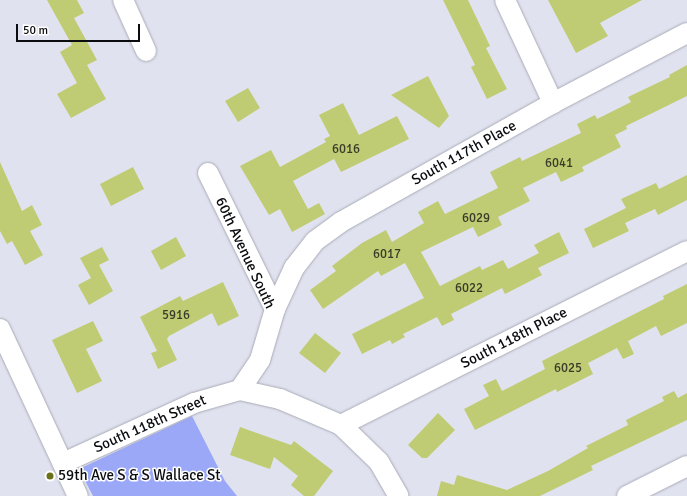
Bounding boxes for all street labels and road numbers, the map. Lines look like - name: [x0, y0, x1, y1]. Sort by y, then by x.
- street label: South 117th Place: [408, 117, 520, 189]
- street label: 60th Avenue South: [211, 194, 279, 312]
- street label: South 118th Place: [458, 303, 570, 373]
- street label: South 118th Street: [91, 391, 209, 457]

